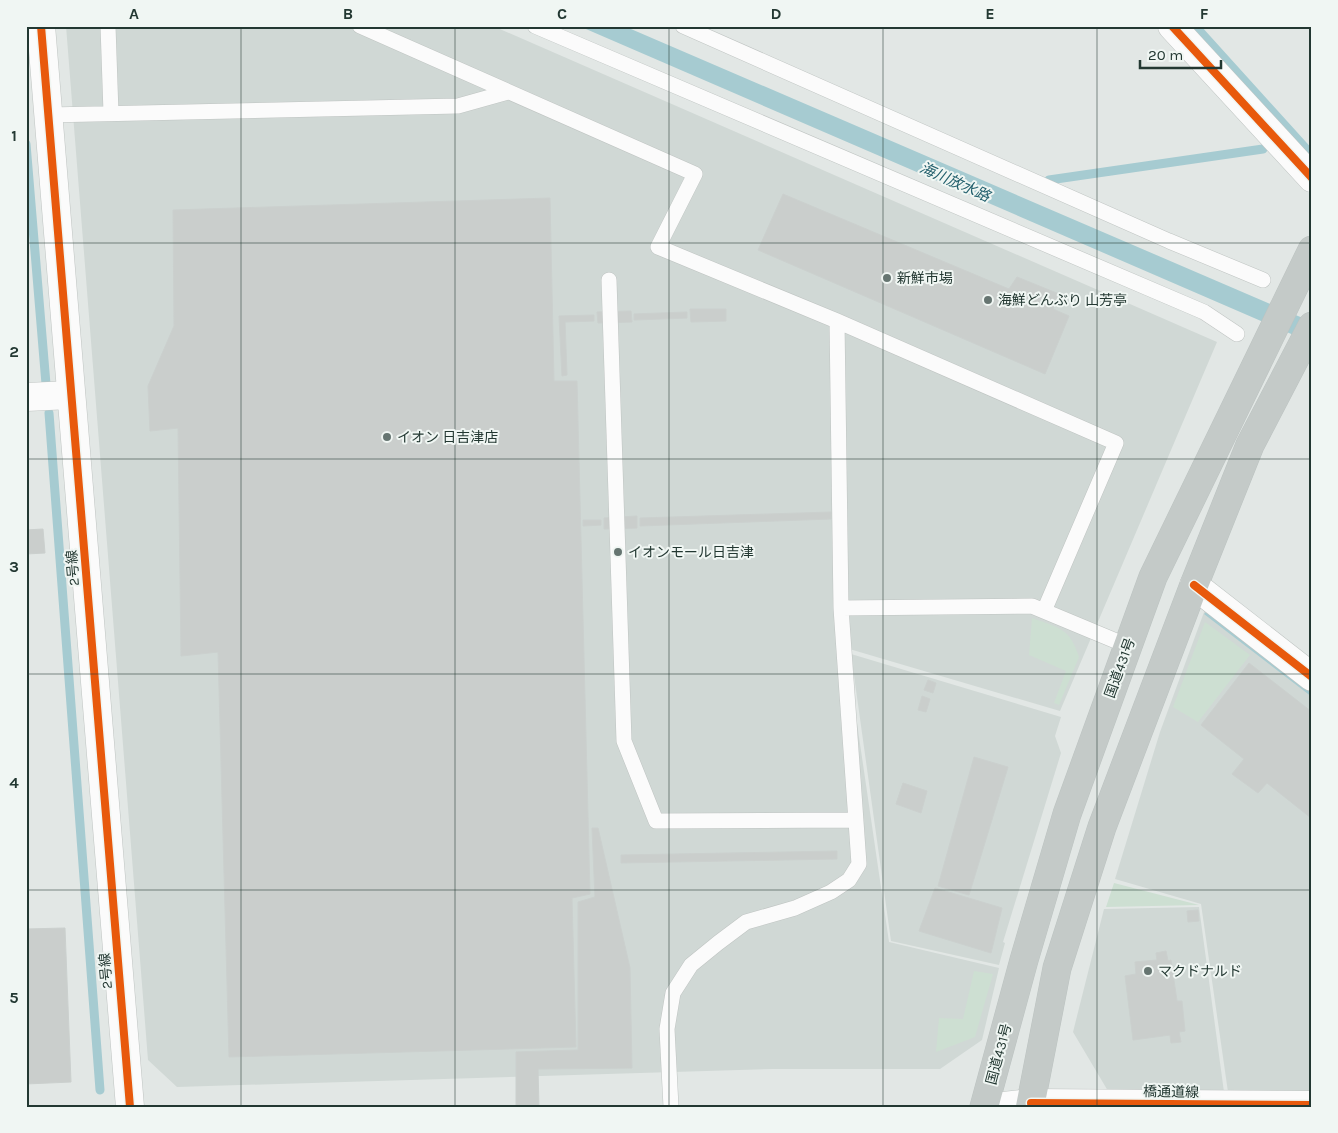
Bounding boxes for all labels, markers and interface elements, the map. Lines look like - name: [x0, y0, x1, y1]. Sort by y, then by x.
- text: A: [129, 4, 139, 23]
- text: B: [343, 4, 353, 23]
- text: C: [557, 4, 567, 23]
- text: D: [771, 4, 782, 23]
- text: E: [985, 4, 995, 23]
- text: F: [1200, 4, 1209, 23]
- scale bar: [1140, 38, 1222, 70]
- text: 20 m: [1148, 46, 1183, 64]
- text: 1: [11, 126, 17, 145]
- water label: 海川放水路: [917, 159, 995, 206]
- place label: 新鮮市場: [897, 270, 953, 287]
- marker: 新鮮市場: [881, 272, 893, 284]
- place label: 海鮮どんぶり 山芳亭: [998, 292, 1127, 309]
- marker: 海鮮どんぶり 山芳亭: [982, 294, 994, 306]
- text: 2: [9, 342, 19, 361]
- place label: イオン 日吉津店: [397, 429, 498, 446]
- marker: イオン 日吉津店: [381, 431, 393, 443]
- place label: イオンモール日吉津: [628, 544, 754, 561]
- marker: イオンモール日吉津: [612, 546, 624, 558]
- street label: 2号線: [63, 549, 83, 587]
- text: 3: [9, 557, 19, 576]
- street label: 国道431号: [1101, 636, 1139, 700]
- text: 4: [9, 773, 19, 792]
- street label: 2号線: [96, 952, 116, 990]
- place label: マクドナルド: [1158, 963, 1242, 980]
- marker: マクドナルド: [1142, 965, 1154, 977]
- text: 5: [9, 988, 19, 1007]
- street label: 国道431号: [983, 1022, 1015, 1086]
- street label: 橋通道線: [1143, 1083, 1199, 1101]

